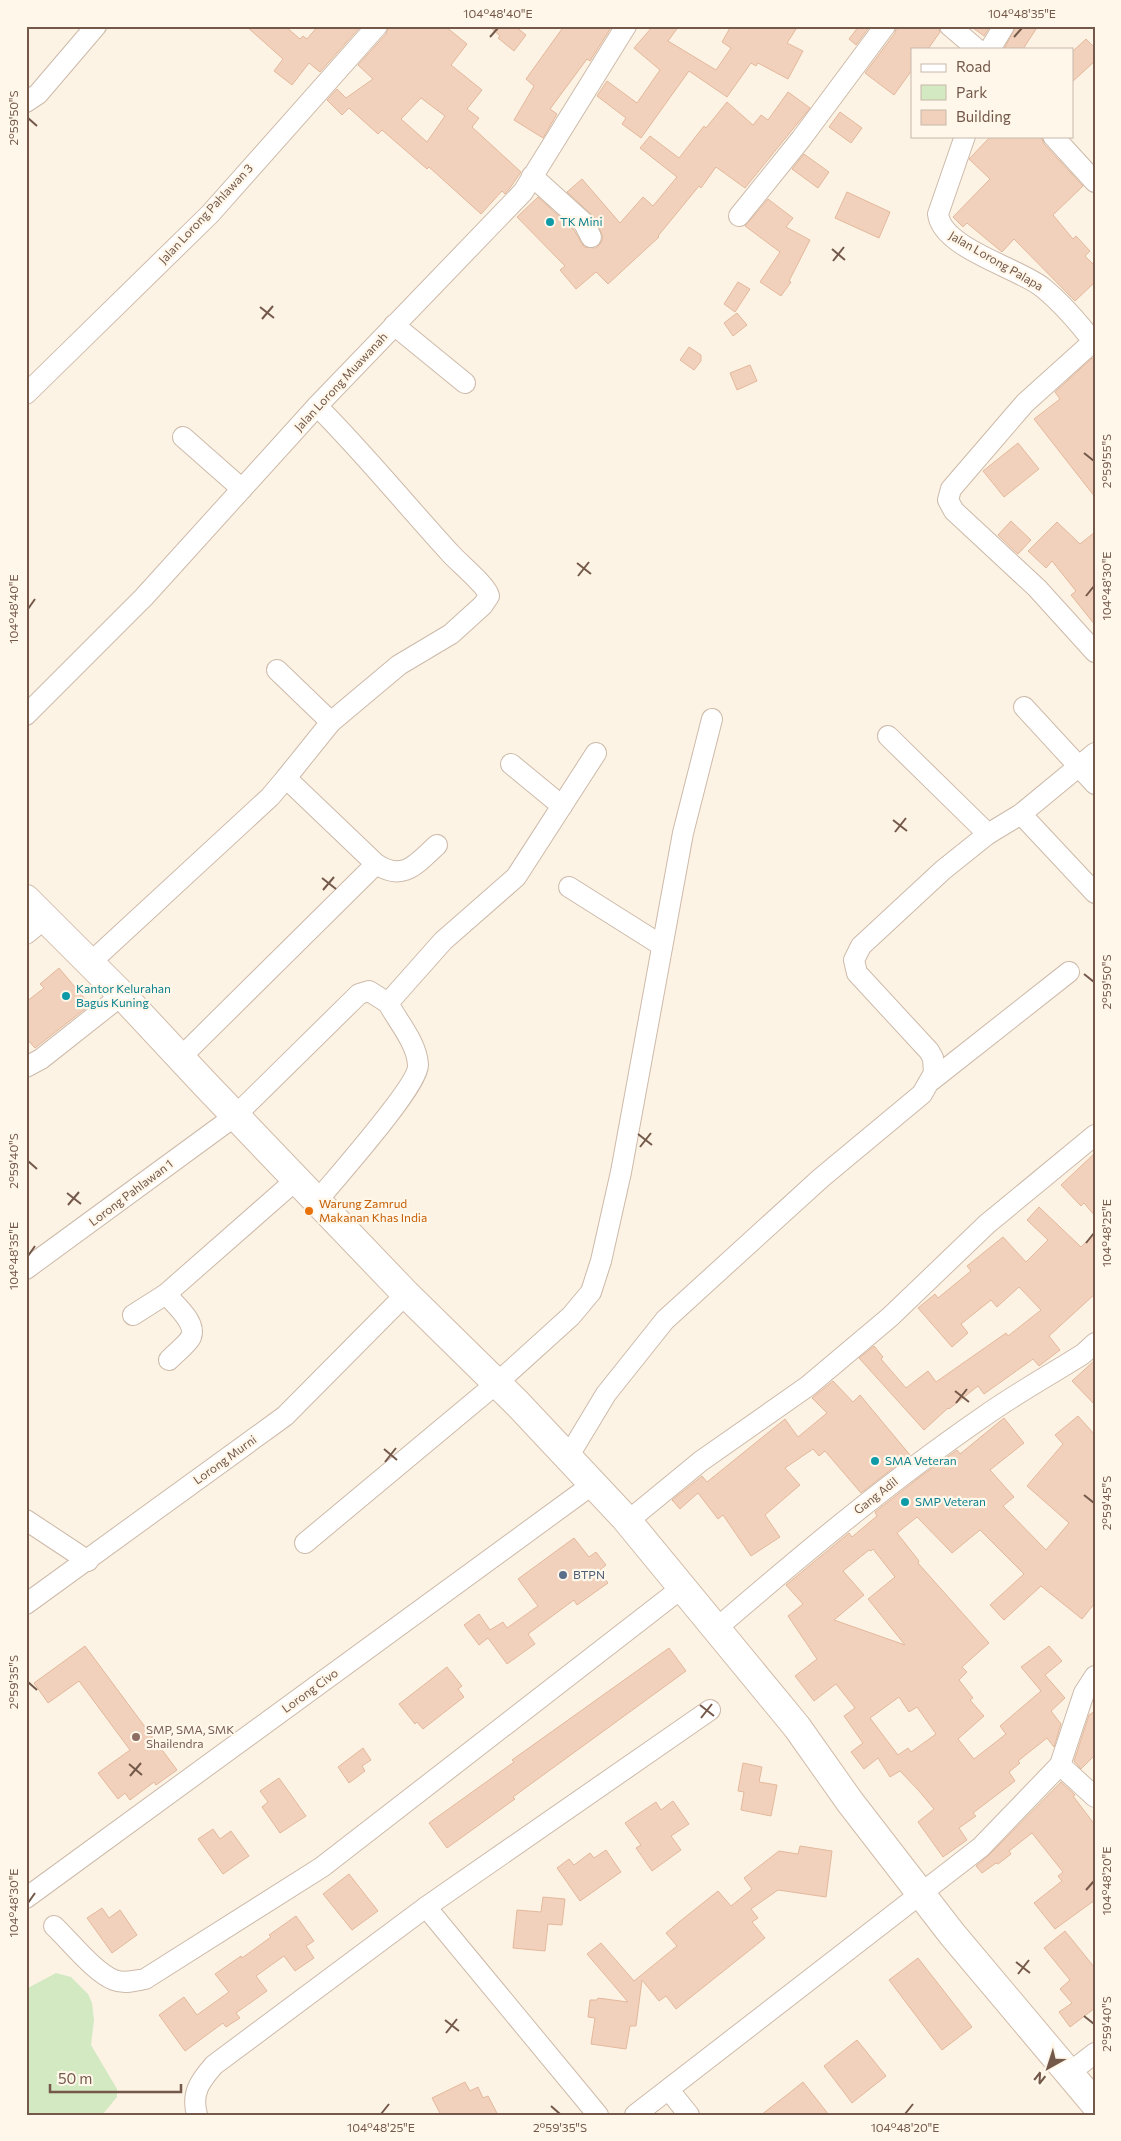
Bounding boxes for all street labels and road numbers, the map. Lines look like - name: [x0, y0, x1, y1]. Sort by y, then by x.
- street label: Jalan Lorong Pahlawan 3: [155, 160, 256, 267]
- street label: Jalan Lorong Palapa: [946, 228, 1046, 294]
- street label: Jalan Lorong Muawanah: [291, 329, 390, 434]
- street label: Lorong Pahlawan 1: [86, 1156, 175, 1228]
- street label: Lorong Murni: [190, 1432, 259, 1487]
- street label: Gang Adil: [851, 1474, 900, 1517]
- street label: Lorong Civo: [279, 1665, 340, 1715]

